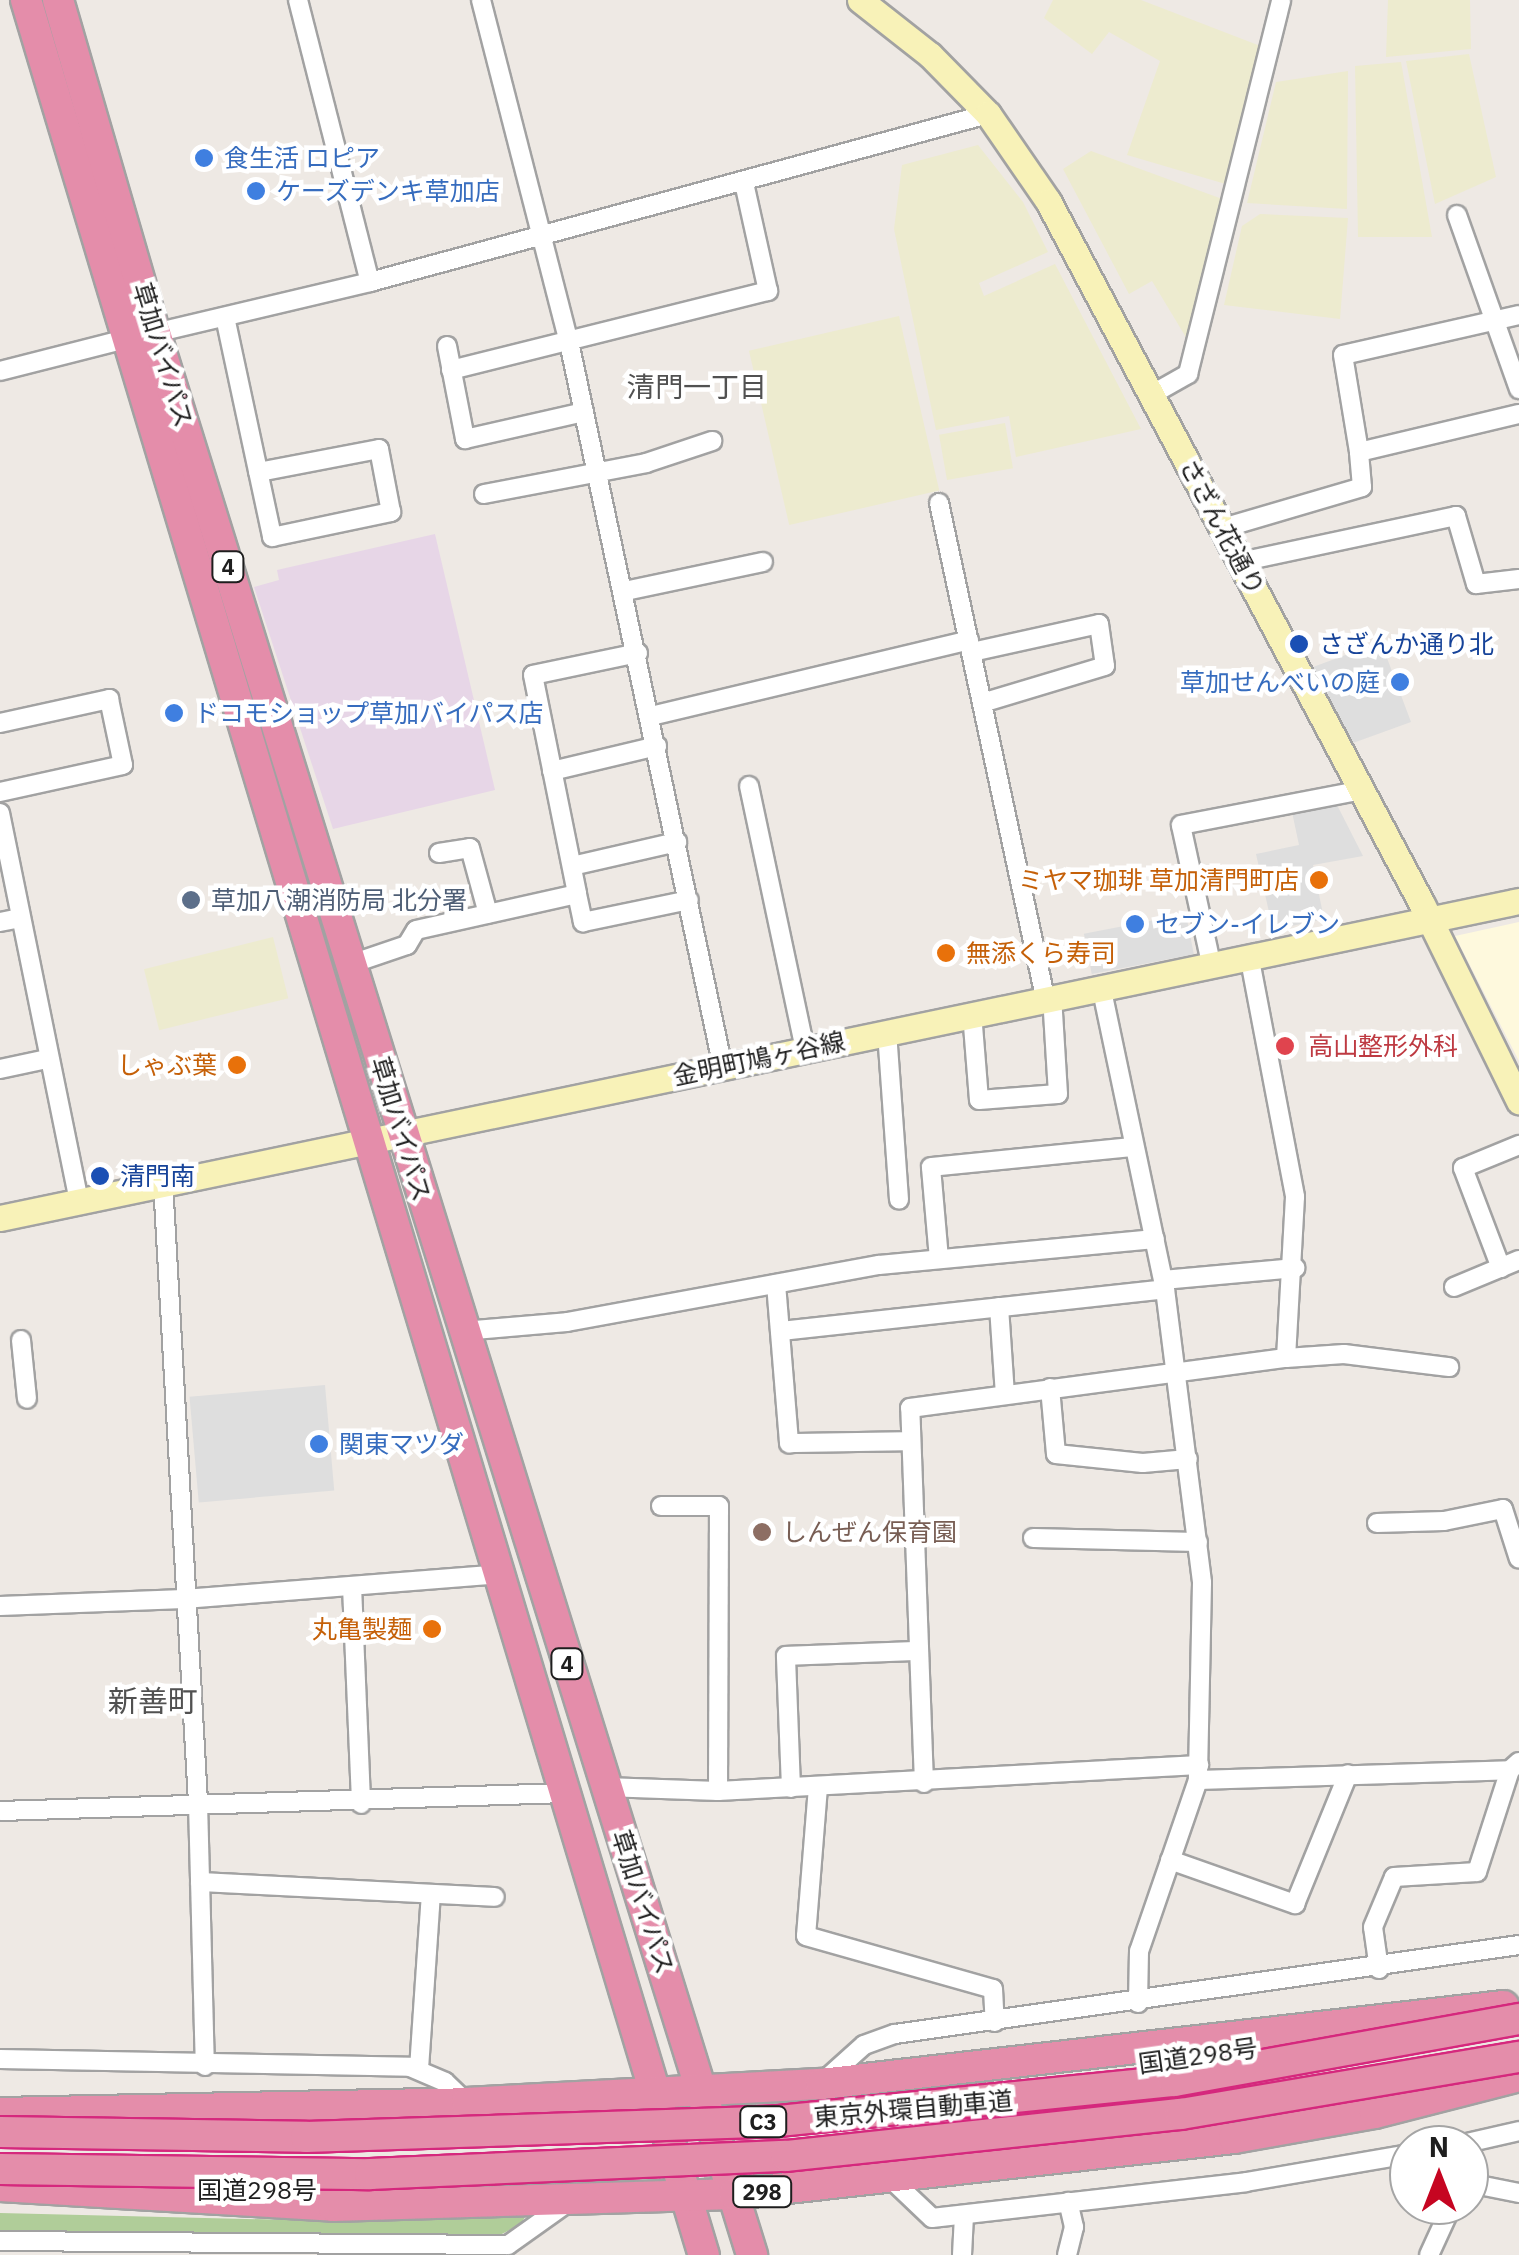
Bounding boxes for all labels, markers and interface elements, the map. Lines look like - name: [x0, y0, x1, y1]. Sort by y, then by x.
- place label: 食生活 ロピア: [224, 143, 380, 173]
- marker: 食生活 ロピア: [193, 147, 215, 169]
- place label: ケーズデンキ草加店: [276, 176, 501, 206]
- marker: ケーズデンキ草加店: [245, 180, 267, 202]
- street label: 草加バイパス: [127, 279, 199, 431]
- district label: 清門一丁目: [627, 370, 767, 404]
- street label: さざん花通り: [1174, 454, 1270, 600]
- road number: 4: [210, 550, 246, 584]
- place label: さざんか通り北: [1319, 629, 1494, 659]
- marker: さざんか通り北: [1288, 633, 1310, 655]
- place label: 草加せんべいの庭: [1180, 667, 1380, 697]
- marker: 草加せんべいの庭: [1389, 671, 1411, 693]
- place label: ドコモショップ草加バイパス店: [194, 698, 544, 728]
- marker: ドコモショップ草加バイパス店: [163, 702, 185, 724]
- place label: ミヤマ珈琲 草加清門町店: [1018, 865, 1299, 895]
- marker: ミヤマ珈琲 草加清門町店: [1308, 869, 1330, 891]
- place label: 草加八潮消防局 北分署: [211, 885, 467, 915]
- marker: 草加八潮消防局 北分署: [180, 889, 202, 911]
- place label: セブン-イレブン: [1155, 909, 1340, 939]
- marker: セブン-イレブン: [1124, 913, 1146, 935]
- place label: 無添くら寿司: [966, 938, 1116, 968]
- marker: 無添くら寿司: [935, 942, 957, 964]
- street label: 金明町鳩ヶ谷線: [670, 1026, 848, 1092]
- place label: 高山整形外科: [1308, 1031, 1458, 1061]
- marker: 高山整形外科: [1272, 1033, 1298, 1059]
- place label: しゃぶ葉: [117, 1050, 217, 1080]
- street label: 草加バイパス: [365, 1053, 437, 1205]
- marker: しゃぶ葉: [226, 1054, 248, 1076]
- place label: 清門南: [120, 1161, 195, 1191]
- marker: 清門南: [89, 1165, 111, 1187]
- place label: 関東マツダ: [339, 1429, 464, 1459]
- marker: 関東マツダ: [308, 1433, 330, 1455]
- place label: しんぜん保育園: [782, 1517, 957, 1547]
- marker: しんぜん保育園: [751, 1521, 773, 1543]
- place label: 丸亀製麺: [312, 1614, 412, 1644]
- marker: 丸亀製麺: [421, 1618, 443, 1640]
- road number: 4: [550, 1647, 584, 1681]
- district label: 新善町: [108, 1683, 198, 1719]
- street label: 草加バイパス: [606, 1826, 680, 1978]
- street label: 国道298号: [1136, 2033, 1260, 2079]
- street label: 東京外環自動車道: [812, 2085, 1014, 2133]
- road number: C3: [738, 2105, 788, 2139]
- north arrow: [1389, 2125, 1489, 2225]
- text: N: [1429, 2128, 1449, 2165]
- street label: 国道298号: [197, 2175, 317, 2205]
- road number: 298: [732, 2175, 792, 2209]

